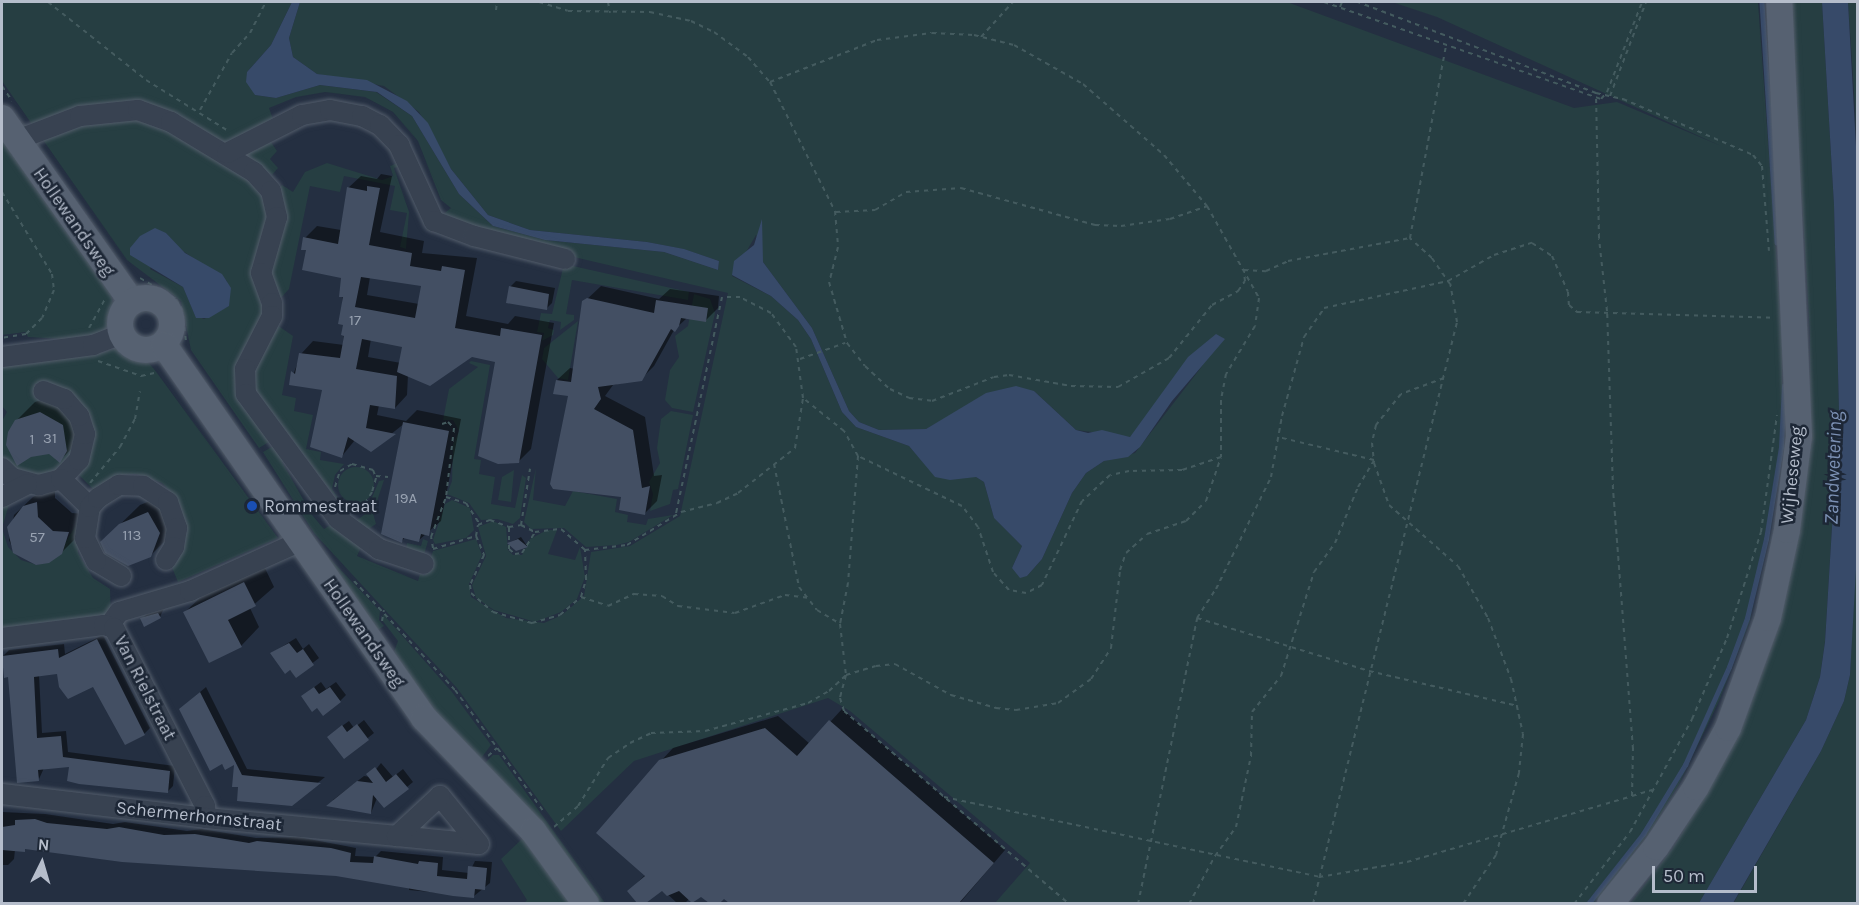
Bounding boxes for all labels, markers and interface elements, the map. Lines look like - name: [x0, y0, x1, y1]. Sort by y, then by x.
- street label: Hollewandsweg: [29, 164, 119, 280]
- house number: 17: [349, 312, 361, 330]
- water label: Zandwetering: [1819, 411, 1847, 525]
- street label: Wijheseweg: [1776, 425, 1808, 525]
- house number: 31: [43, 430, 57, 448]
- house number: 1: [30, 431, 34, 449]
- house number: 19A: [395, 490, 417, 508]
- place label: Rommestraat: [264, 495, 377, 517]
- marker: Rommestraat: [245, 499, 259, 513]
- house number: 113: [123, 527, 141, 545]
- house number: 57: [29, 529, 45, 547]
- street label: Hollewandsweg: [319, 575, 409, 691]
- street label: Van Rielstraat: [109, 632, 181, 744]
- street label: Schermerhornstraat: [115, 797, 283, 835]
- north arrow: [12, 833, 72, 893]
- text: N: [37, 835, 50, 855]
- scale bar: [1655, 854, 1760, 892]
- text: 50 m: [1663, 865, 1705, 887]

